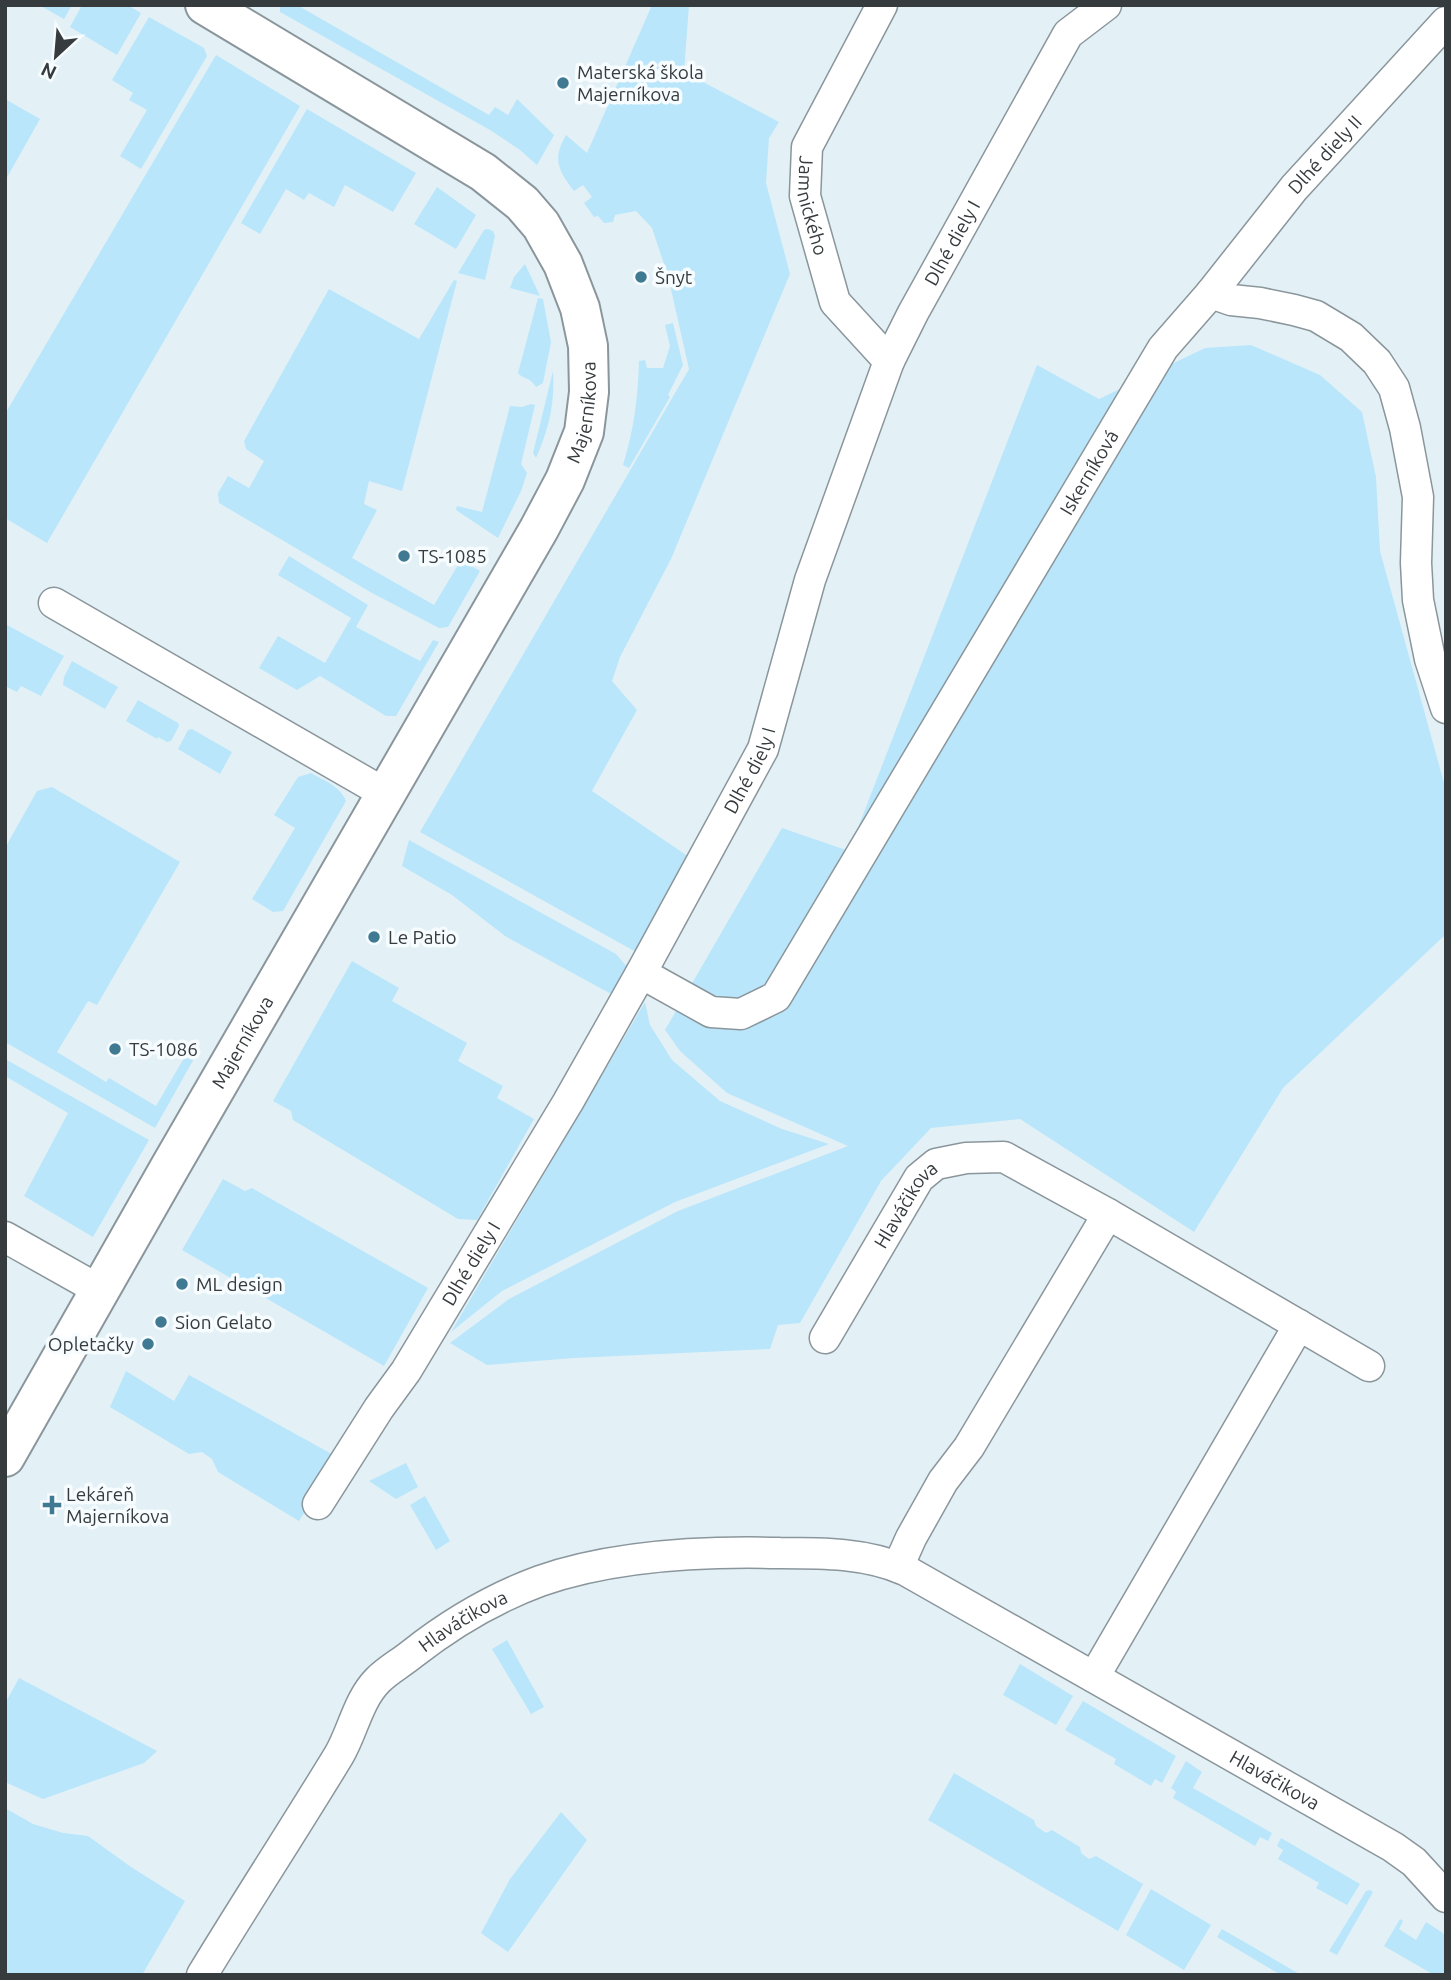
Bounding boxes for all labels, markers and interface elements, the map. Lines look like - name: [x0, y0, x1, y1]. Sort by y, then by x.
- north arrow: [21, 21, 91, 91]
- text: N: [37, 58, 60, 84]
- place label: Materská škola Majerníkova: [577, 61, 704, 105]
- marker: Materská škola Majerníkova: [555, 75, 571, 91]
- street label: Dlhé diely II: [1283, 111, 1366, 198]
- street label: Jamnického: [793, 155, 832, 258]
- street label: Dlhé diely I: [920, 197, 984, 289]
- place label: Šnyt: [655, 266, 693, 288]
- marker: Šnyt: [633, 269, 649, 285]
- street label: Majerníkova: [562, 361, 600, 466]
- street label: Iskerníková: [1055, 426, 1123, 519]
- place label: TS-1085: [418, 545, 487, 567]
- marker: TS-1085: [396, 548, 412, 564]
- street label: Dlhé diely I: [719, 725, 779, 817]
- place label: Le Patio: [388, 926, 457, 948]
- marker: Le Patio: [366, 929, 382, 945]
- street label: Majerníkova: [207, 992, 278, 1092]
- place label: TS-1086: [129, 1038, 198, 1060]
- marker: TS-1086: [107, 1041, 123, 1057]
- street label: Hlaváčikova: [869, 1157, 942, 1252]
- street label: Dlhé diely I: [437, 1218, 504, 1309]
- place label: ML design: [196, 1273, 283, 1295]
- marker: ML design: [174, 1276, 190, 1292]
- place label: Sion Gelato: [175, 1311, 272, 1333]
- marker: Sion Gelato: [153, 1314, 169, 1330]
- place label: Opletačky: [48, 1333, 134, 1355]
- marker: Opletačky: [140, 1336, 156, 1352]
- place label: Lekáreň Majerníkova: [66, 1483, 169, 1527]
- marker: Lekáreň Majerníkova: [44, 1497, 60, 1513]
- street label: Hlaváčikova: [414, 1585, 511, 1656]
- street label: Hlaváčikova: [1226, 1746, 1324, 1814]

